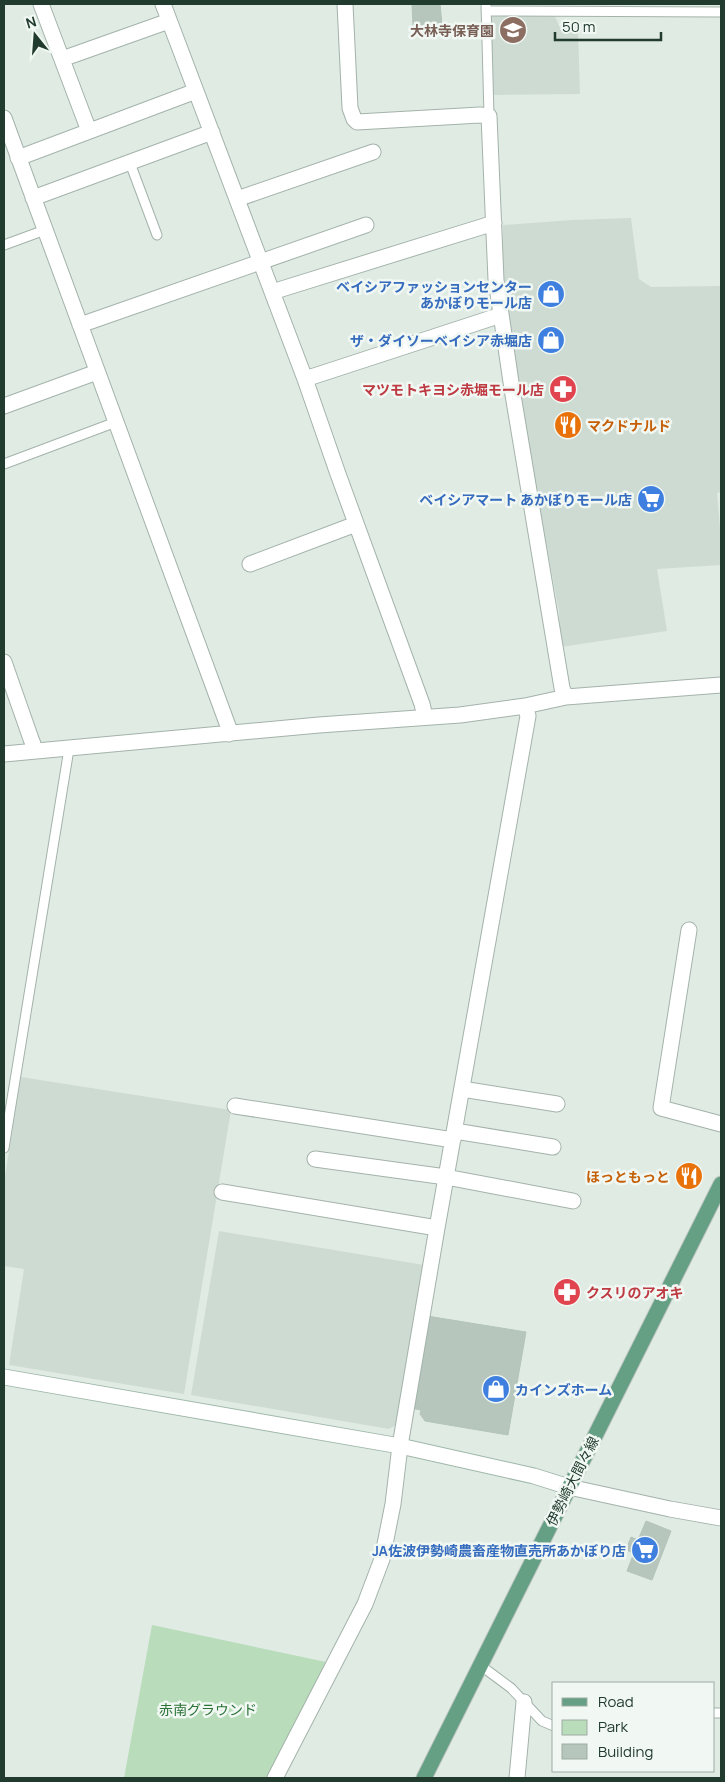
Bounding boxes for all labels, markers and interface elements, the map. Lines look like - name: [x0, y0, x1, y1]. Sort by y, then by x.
- north arrow: [10, 10, 60, 60]
- scale bar: [555, 10, 661, 42]
- text: N: [23, 12, 39, 33]
- school or university icon: 大林寺保育園: [498, 15, 528, 45]
- text: 50 m: [562, 16, 596, 37]
- place label: 大林寺保育園: [410, 21, 494, 40]
- place label: ベイシアファッションセンター あかぼりモール店: [336, 277, 532, 312]
- shop icon: ベイシアファッションセンター あかぼりモール店: [536, 279, 566, 309]
- shop icon: ザ・ダイソーベイシア赤堀店: [536, 325, 566, 355]
- place label: ザ・ダイソーベイシア赤堀店: [350, 331, 532, 350]
- pharmacy icon: マツモトキヨシ赤堀モール店: [548, 374, 578, 404]
- place label: マツモトキヨシ赤堀モール店: [362, 380, 544, 399]
- restaurant icon: マクドナルド: [553, 410, 583, 440]
- place label: マクドナルド: [587, 416, 671, 435]
- supermarket icon: ベイシアマート あかぼりモール店: [636, 484, 666, 514]
- place label: ベイシアマート あかぼりモール店: [419, 490, 632, 509]
- restaurant icon: ほっともっと: [674, 1161, 704, 1191]
- place label: ほっともっと: [586, 1167, 670, 1186]
- pharmacy icon: クスリのアオキ: [552, 1277, 582, 1307]
- place label: クスリのアオキ: [586, 1283, 684, 1302]
- shop icon: カインズホーム: [481, 1374, 511, 1404]
- place label: カインズホーム: [515, 1380, 612, 1399]
- street label: 伊勢崎大間々線: [541, 1433, 603, 1529]
- supermarket icon: JA佐波伊勢崎農畜産物直売所あかぼり店: [630, 1535, 660, 1565]
- place label: JA佐波伊勢崎農畜産物直売所あかぼり店: [372, 1541, 626, 1560]
- legend: [552, 1682, 715, 1772]
- text: Road: [598, 1691, 634, 1712]
- park label: 赤南グラウンド: [159, 1700, 257, 1719]
- text: Park: [598, 1716, 628, 1737]
- text: Building: [598, 1741, 653, 1762]

